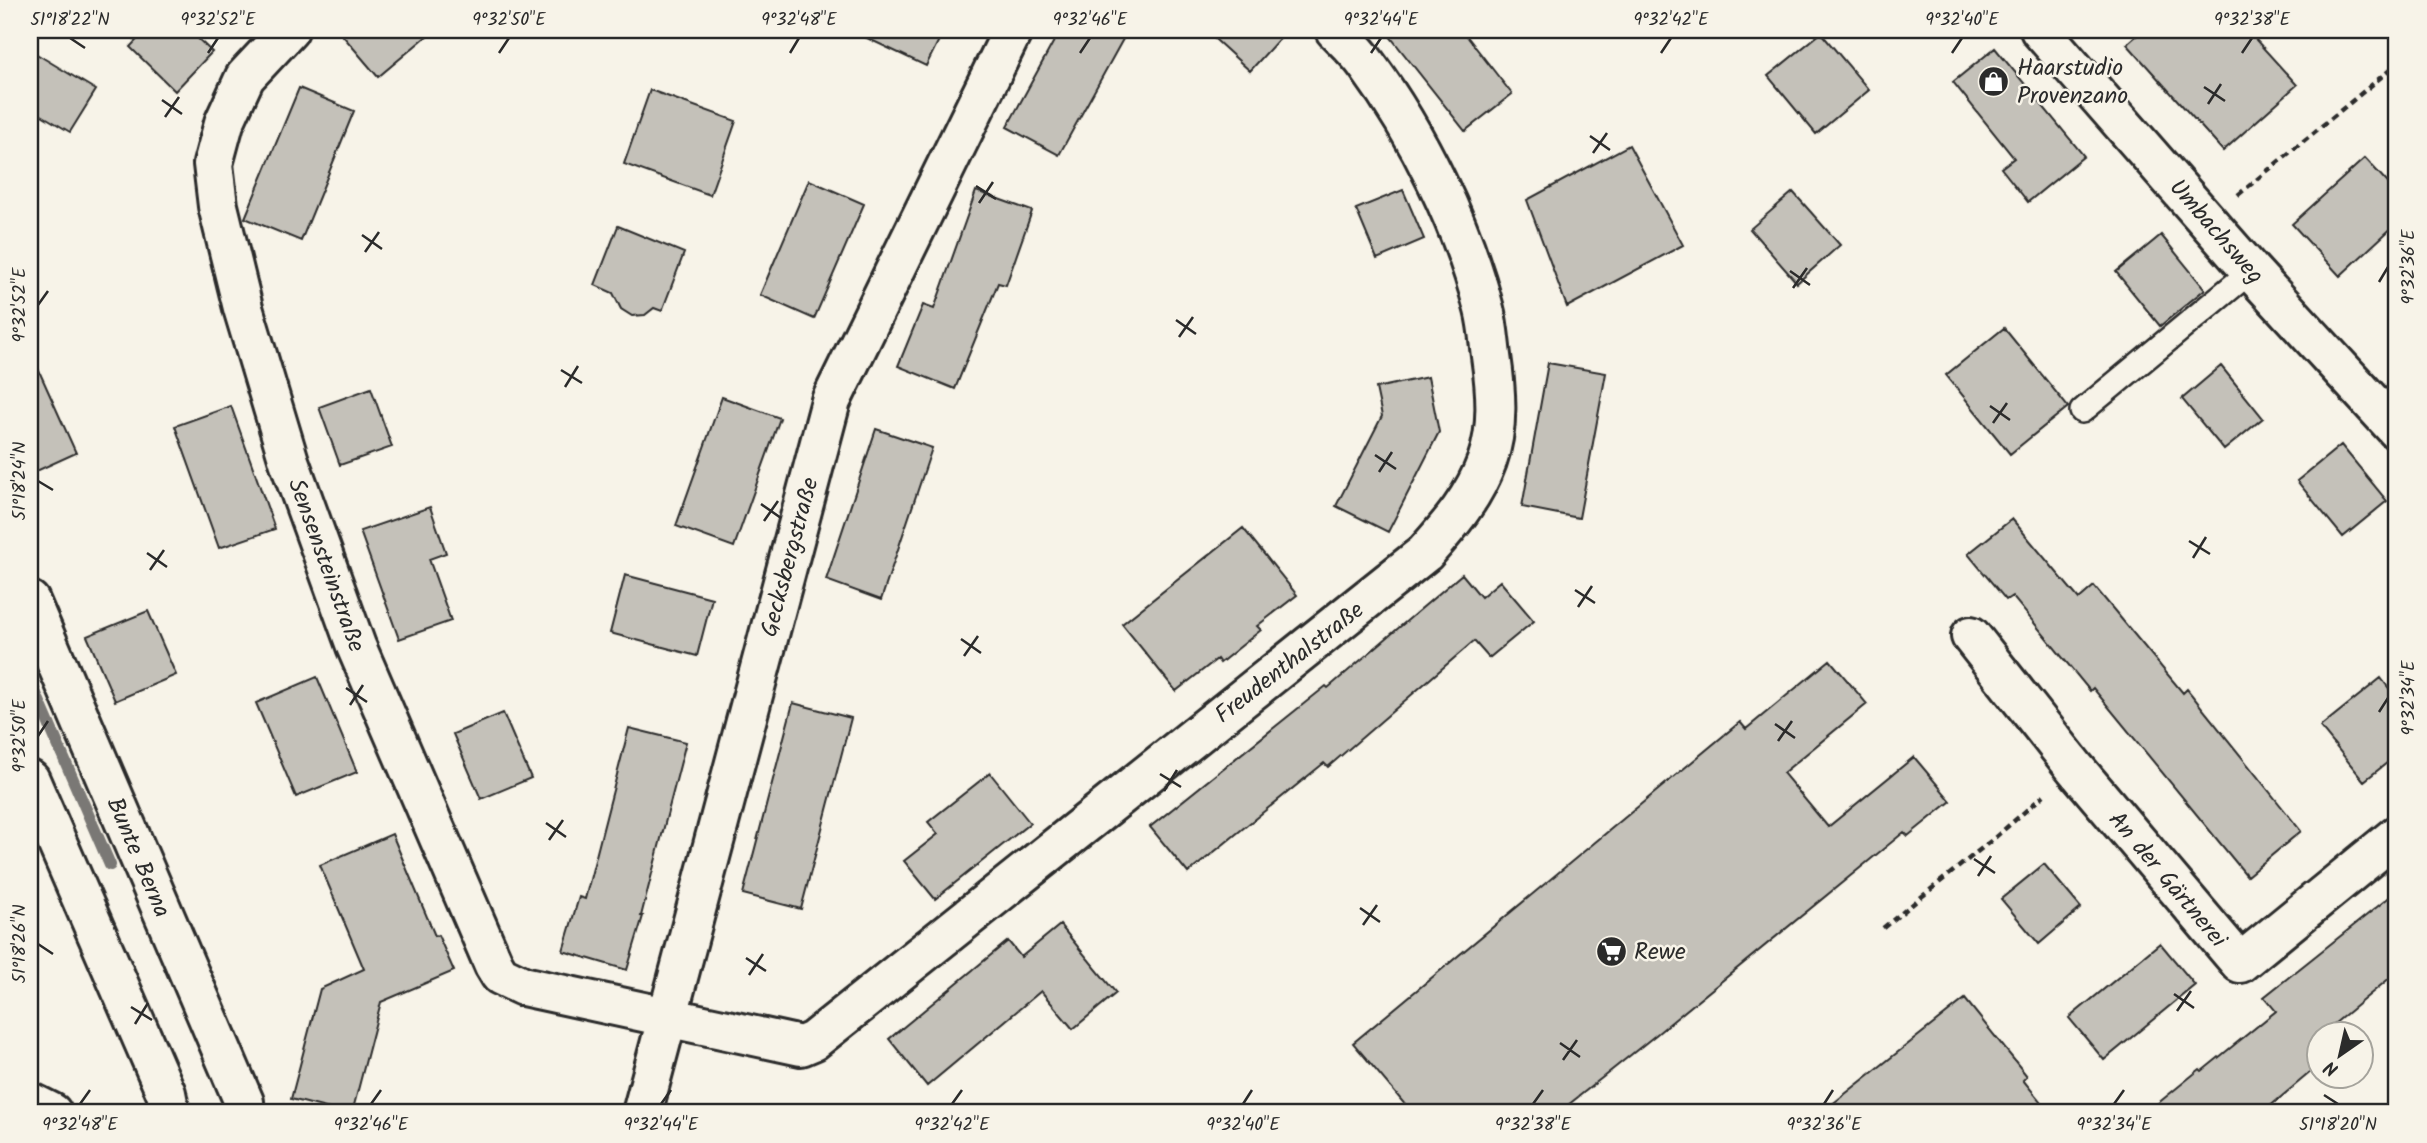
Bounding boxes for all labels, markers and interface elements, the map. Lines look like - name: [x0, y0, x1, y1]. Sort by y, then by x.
- text: 51°18'22"N: [30, 6, 110, 35]
- text: 9°32'52"E: [181, 6, 256, 35]
- text: 9°32'50"E: [472, 6, 546, 35]
- text: 9°32'48"E: [761, 6, 837, 35]
- text: 9°32'46"E: [1053, 6, 1128, 35]
- text: 9°32'44"E: [1344, 6, 1419, 35]
- text: 9°32'42"E: [1633, 6, 1709, 35]
- text: 9°32'40"E: [1925, 6, 1999, 35]
- text: 9°32'38"E: [2214, 6, 2290, 35]
- place label: Haarstudio Provenzano: [2017, 49, 2128, 116]
- shop icon: Haarstudio Provenzano: [1977, 64, 2011, 98]
- street label: Umbachsweg: [2159, 170, 2273, 294]
- text: 9°32'36"E: [2395, 229, 2424, 305]
- text: 9°32'52"E: [6, 267, 35, 342]
- text: 51°18'24"N: [6, 441, 35, 521]
- street label: Sensensteinstraße: [276, 473, 375, 658]
- street label: Gecksbergstraße: [750, 473, 831, 642]
- street label: Freudenthalstraße: [1207, 592, 1373, 734]
- text: 9°32'34"E: [2395, 660, 2424, 735]
- text: 9°32'50"E: [6, 699, 35, 773]
- street label: Bunte Berna: [95, 791, 180, 924]
- street label: An der Gärtnerei: [2098, 803, 2237, 958]
- text: 51°18'26"N: [6, 904, 35, 984]
- place label: Rewe: [1634, 933, 1686, 972]
- supermarket icon: Rewe: [1594, 934, 1628, 968]
- north arrow: [2304, 1020, 2374, 1090]
- text: N: [2318, 1052, 2345, 1083]
- text: 9°32'48"E: [42, 1111, 118, 1140]
- text: 9°32'46"E: [334, 1111, 409, 1140]
- text: 9°32'44"E: [624, 1111, 699, 1140]
- text: 9°32'42"E: [914, 1111, 990, 1140]
- text: 9°32'40"E: [1206, 1111, 1280, 1140]
- text: 9°32'38"E: [1495, 1111, 1571, 1140]
- text: 9°32'36"E: [1786, 1111, 1862, 1140]
- text: 9°32'34"E: [2077, 1111, 2152, 1140]
- text: 51°18'20"N: [2299, 1111, 2377, 1140]

